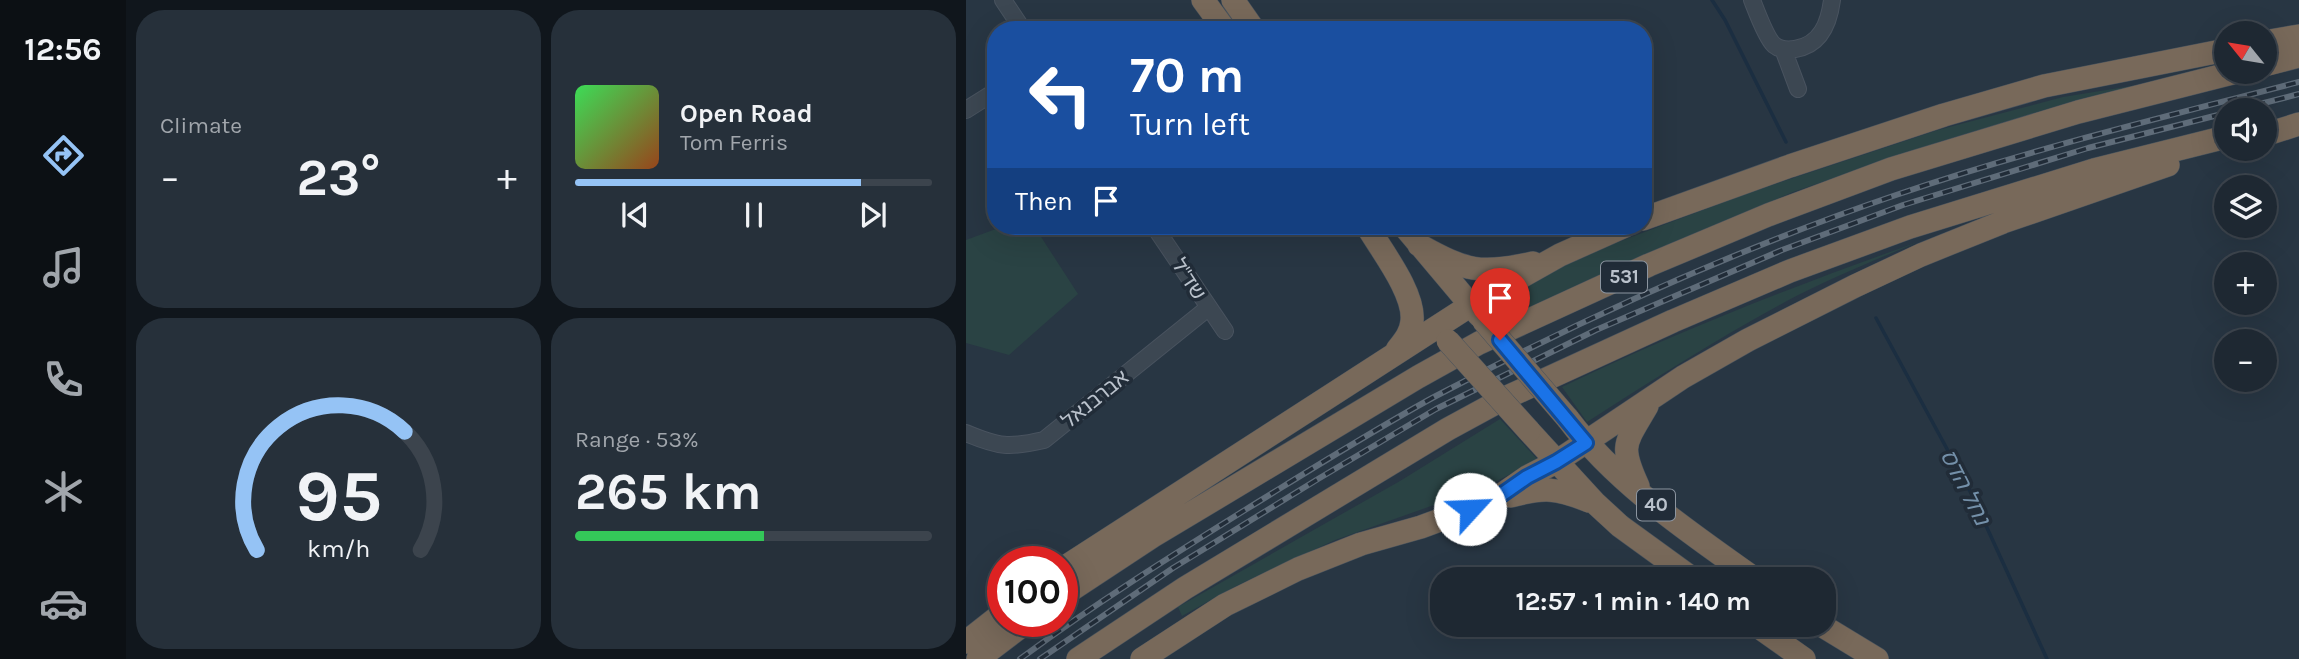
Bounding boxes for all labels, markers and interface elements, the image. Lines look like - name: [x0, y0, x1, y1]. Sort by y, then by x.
- north arrow: [2214, 21, 2277, 84]
- map controls: [2214, 21, 2277, 392]
- text: 12:56: [24, 31, 102, 68]
- text: 70 m: [1130, 47, 1244, 104]
- icon: left: [1015, 49, 1106, 140]
- text: Open Road: [680, 98, 813, 129]
- button: sound: [2214, 98, 2277, 161]
- text: Turn left: [1130, 106, 1250, 143]
- text: Climate: [160, 112, 242, 139]
- text: Tom Ferris: [680, 129, 788, 156]
- icon: directions: [39, 131, 88, 180]
- text: 23°: [296, 147, 381, 208]
- text: −: [160, 155, 180, 200]
- text: +: [497, 155, 517, 200]
- button: layers: [2214, 175, 2277, 238]
- icon: arrive: [1087, 182, 1125, 220]
- text: Then: [1015, 186, 1073, 217]
- icon: previous: [616, 196, 654, 234]
- icon: pause: [735, 196, 773, 234]
- icon: next: [854, 196, 892, 234]
- icon: music: [39, 243, 88, 292]
- button: +: [2214, 252, 2277, 315]
- street label: שד"ל: [1167, 254, 1211, 304]
- road number: 531: [1601, 262, 1647, 292]
- pin: [1470, 268, 1530, 340]
- icon: arrive: [1481, 279, 1519, 317]
- button: −: [2214, 329, 2277, 392]
- icon: phone: [39, 355, 88, 404]
- street label: אברבנאל: [1057, 365, 1133, 433]
- text: Range · 53%: [575, 426, 699, 453]
- water label: נחל הדס: [1934, 444, 1997, 532]
- text: 95: [295, 453, 382, 538]
- text: 265 km: [575, 461, 762, 522]
- icon: climate: [39, 467, 88, 516]
- position arrow: [1433, 472, 1507, 546]
- road number: 40: [1637, 490, 1675, 520]
- text: km/h: [307, 533, 370, 562]
- speed limit sign: 100: [987, 546, 1078, 637]
- icon: car: [39, 579, 88, 628]
- text: 12:57 · 1 min · 140 m: [1515, 586, 1751, 617]

